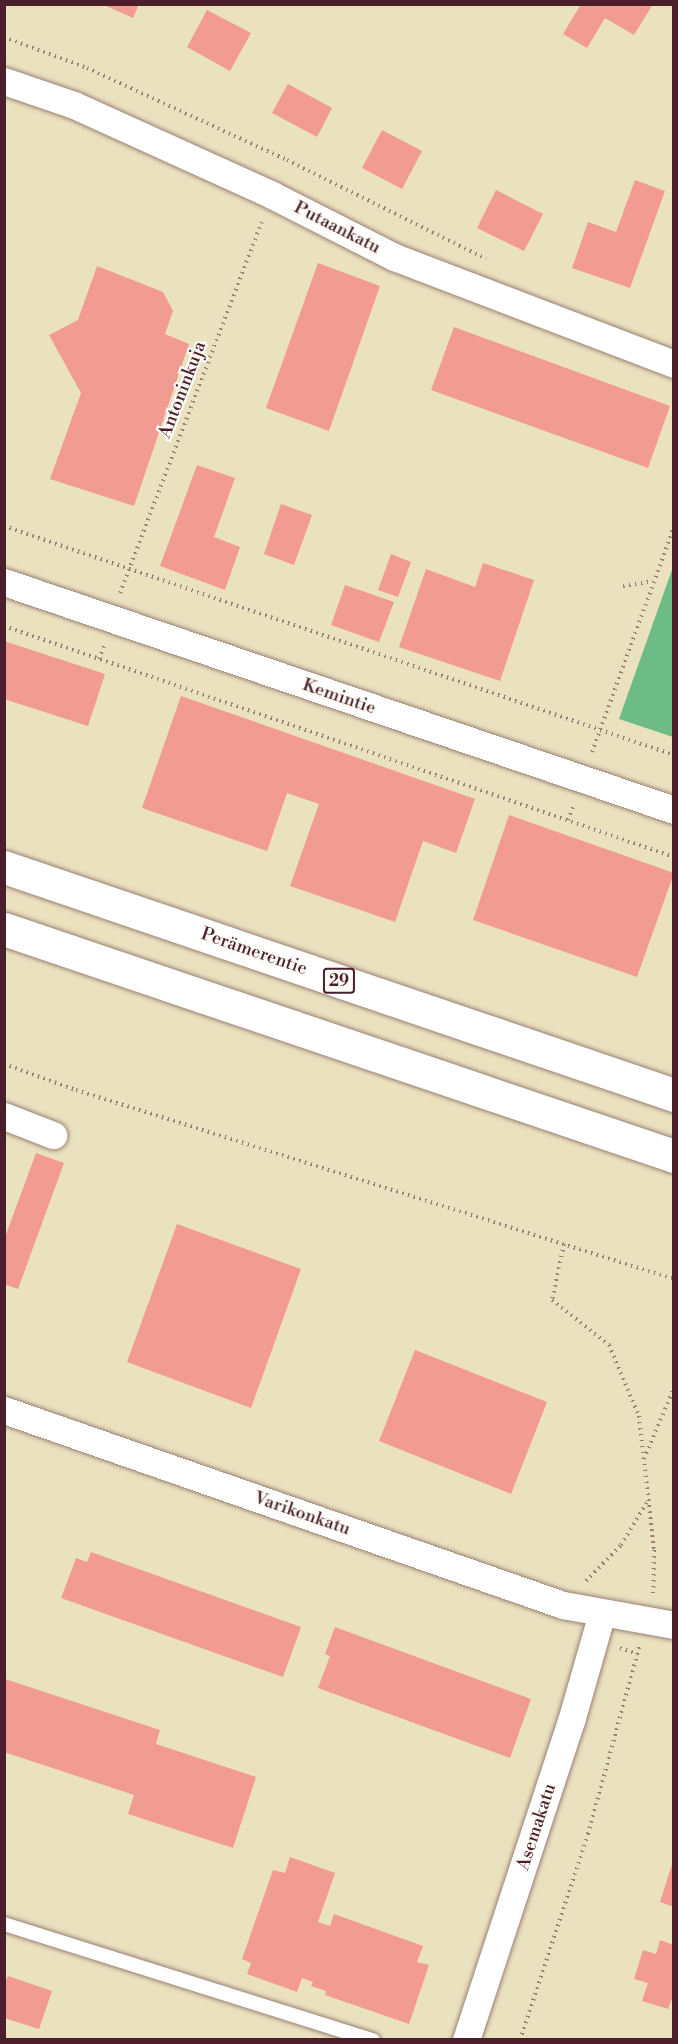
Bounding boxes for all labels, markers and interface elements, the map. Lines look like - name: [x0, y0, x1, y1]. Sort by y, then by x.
- street label: Putaankatu: [290, 197, 384, 259]
- street label: Antoninkuja: [155, 339, 211, 441]
- street label: Kemintie: [300, 674, 378, 720]
- street label: Perämerentie: [198, 924, 310, 980]
- road number: 29: [322, 968, 356, 994]
- street label: Varikonkatu: [251, 1487, 353, 1541]
- street label: Asemakatu: [513, 1781, 561, 1873]

